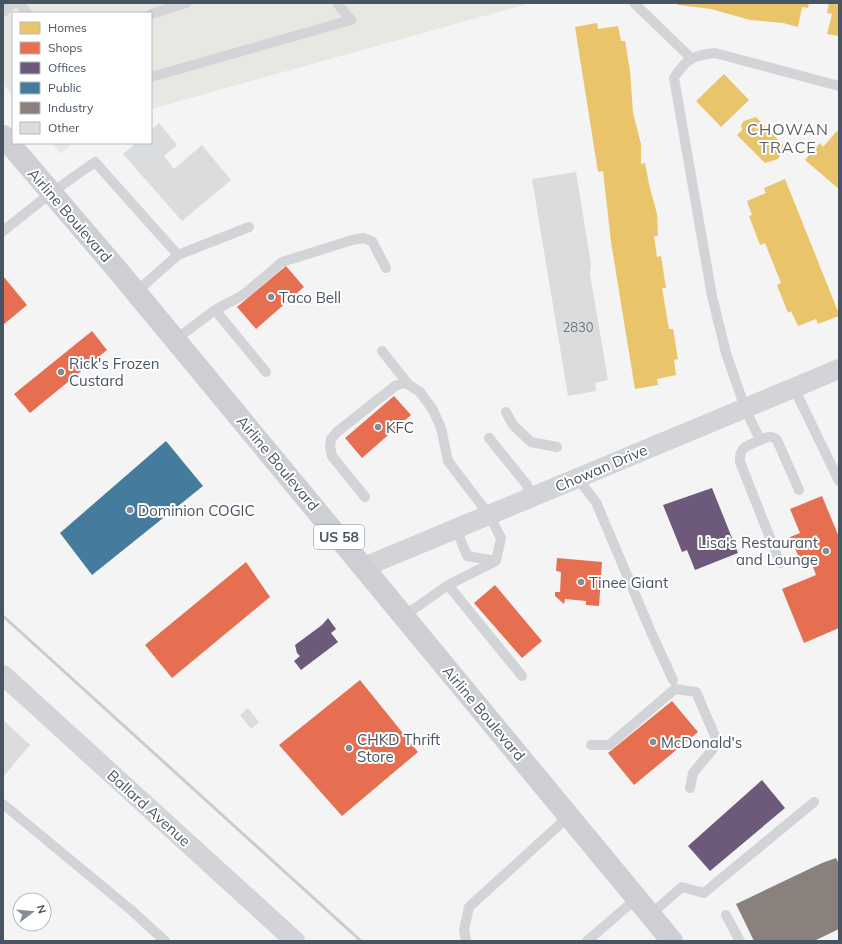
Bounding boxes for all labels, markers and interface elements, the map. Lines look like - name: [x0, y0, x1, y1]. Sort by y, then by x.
- legend: [12, 12, 152, 144]
- text: Homes: [48, 20, 87, 35]
- text: Shops: [48, 40, 83, 55]
- text: Offices: [48, 60, 86, 75]
- text: Public: [48, 80, 82, 95]
- text: Industry: [48, 100, 94, 115]
- district label: CHOWAN TRACE: [747, 119, 829, 157]
- text: Other: [48, 120, 80, 135]
- street label: Airline Boulevard: [24, 164, 116, 266]
- place label: Taco Bell: [279, 288, 341, 307]
- marker: Taco Bell: [266, 292, 276, 302]
- house number: 2830: [562, 319, 594, 335]
- place label: Rick's Frozen Custard: [69, 354, 159, 390]
- marker: Rick's Frozen Custard: [56, 367, 66, 377]
- street label: Airline Boulevard: [233, 412, 323, 514]
- place label: KFC: [386, 418, 414, 437]
- marker: KFC: [373, 422, 383, 432]
- street label: Chowan Drive: [552, 440, 650, 496]
- place label: Dominion COGIC: [138, 501, 255, 520]
- marker: Dominion COGIC: [125, 505, 135, 515]
- road number: US 58: [314, 525, 364, 549]
- place label: Lisa's Restaurant and Lounge: [698, 533, 818, 569]
- marker: Lisa's Restaurant and Lounge: [821, 546, 831, 556]
- place label: Tinee Giant: [589, 573, 668, 592]
- marker: Tinee Giant: [576, 577, 586, 587]
- street label: Airline Boulevard: [439, 662, 529, 764]
- place label: CHKD Thrift Store: [357, 730, 440, 766]
- place label: McDonald's: [661, 733, 742, 752]
- marker: McDonald's: [648, 737, 658, 747]
- marker: CHKD Thrift Store: [344, 743, 354, 753]
- street label: Ballard Avenue: [103, 766, 195, 850]
- north arrow: [12, 892, 52, 932]
- text: N: [34, 903, 49, 915]

